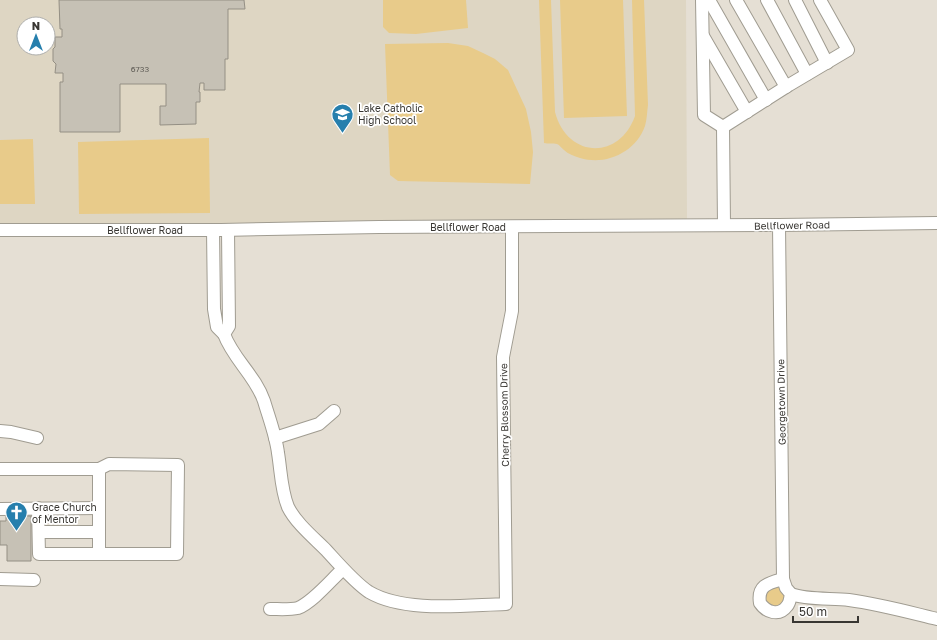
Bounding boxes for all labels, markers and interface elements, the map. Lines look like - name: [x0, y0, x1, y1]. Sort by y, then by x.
- north arrow: [16, 16, 56, 56]
- text: N: [32, 19, 40, 32]
- house number: 6733: [131, 64, 150, 74]
- school or university icon: Lake Catholic High School: [330, 101, 356, 134]
- place label: Lake Catholic High School: [358, 102, 424, 126]
- street label: Bellflower Road: [754, 218, 830, 232]
- street label: Bellflower Road: [430, 221, 506, 233]
- street label: Bellflower Road: [107, 224, 183, 236]
- street label: Georgetown Drive: [774, 359, 788, 445]
- street label: Cherry Blossom Drive: [497, 363, 511, 467]
- church icon: Grace Church of Mentor: [3, 500, 29, 533]
- place label: Grace Church of Mentor: [32, 501, 97, 525]
- scale bar: [793, 598, 858, 624]
- text: 50 m: [799, 604, 827, 619]

